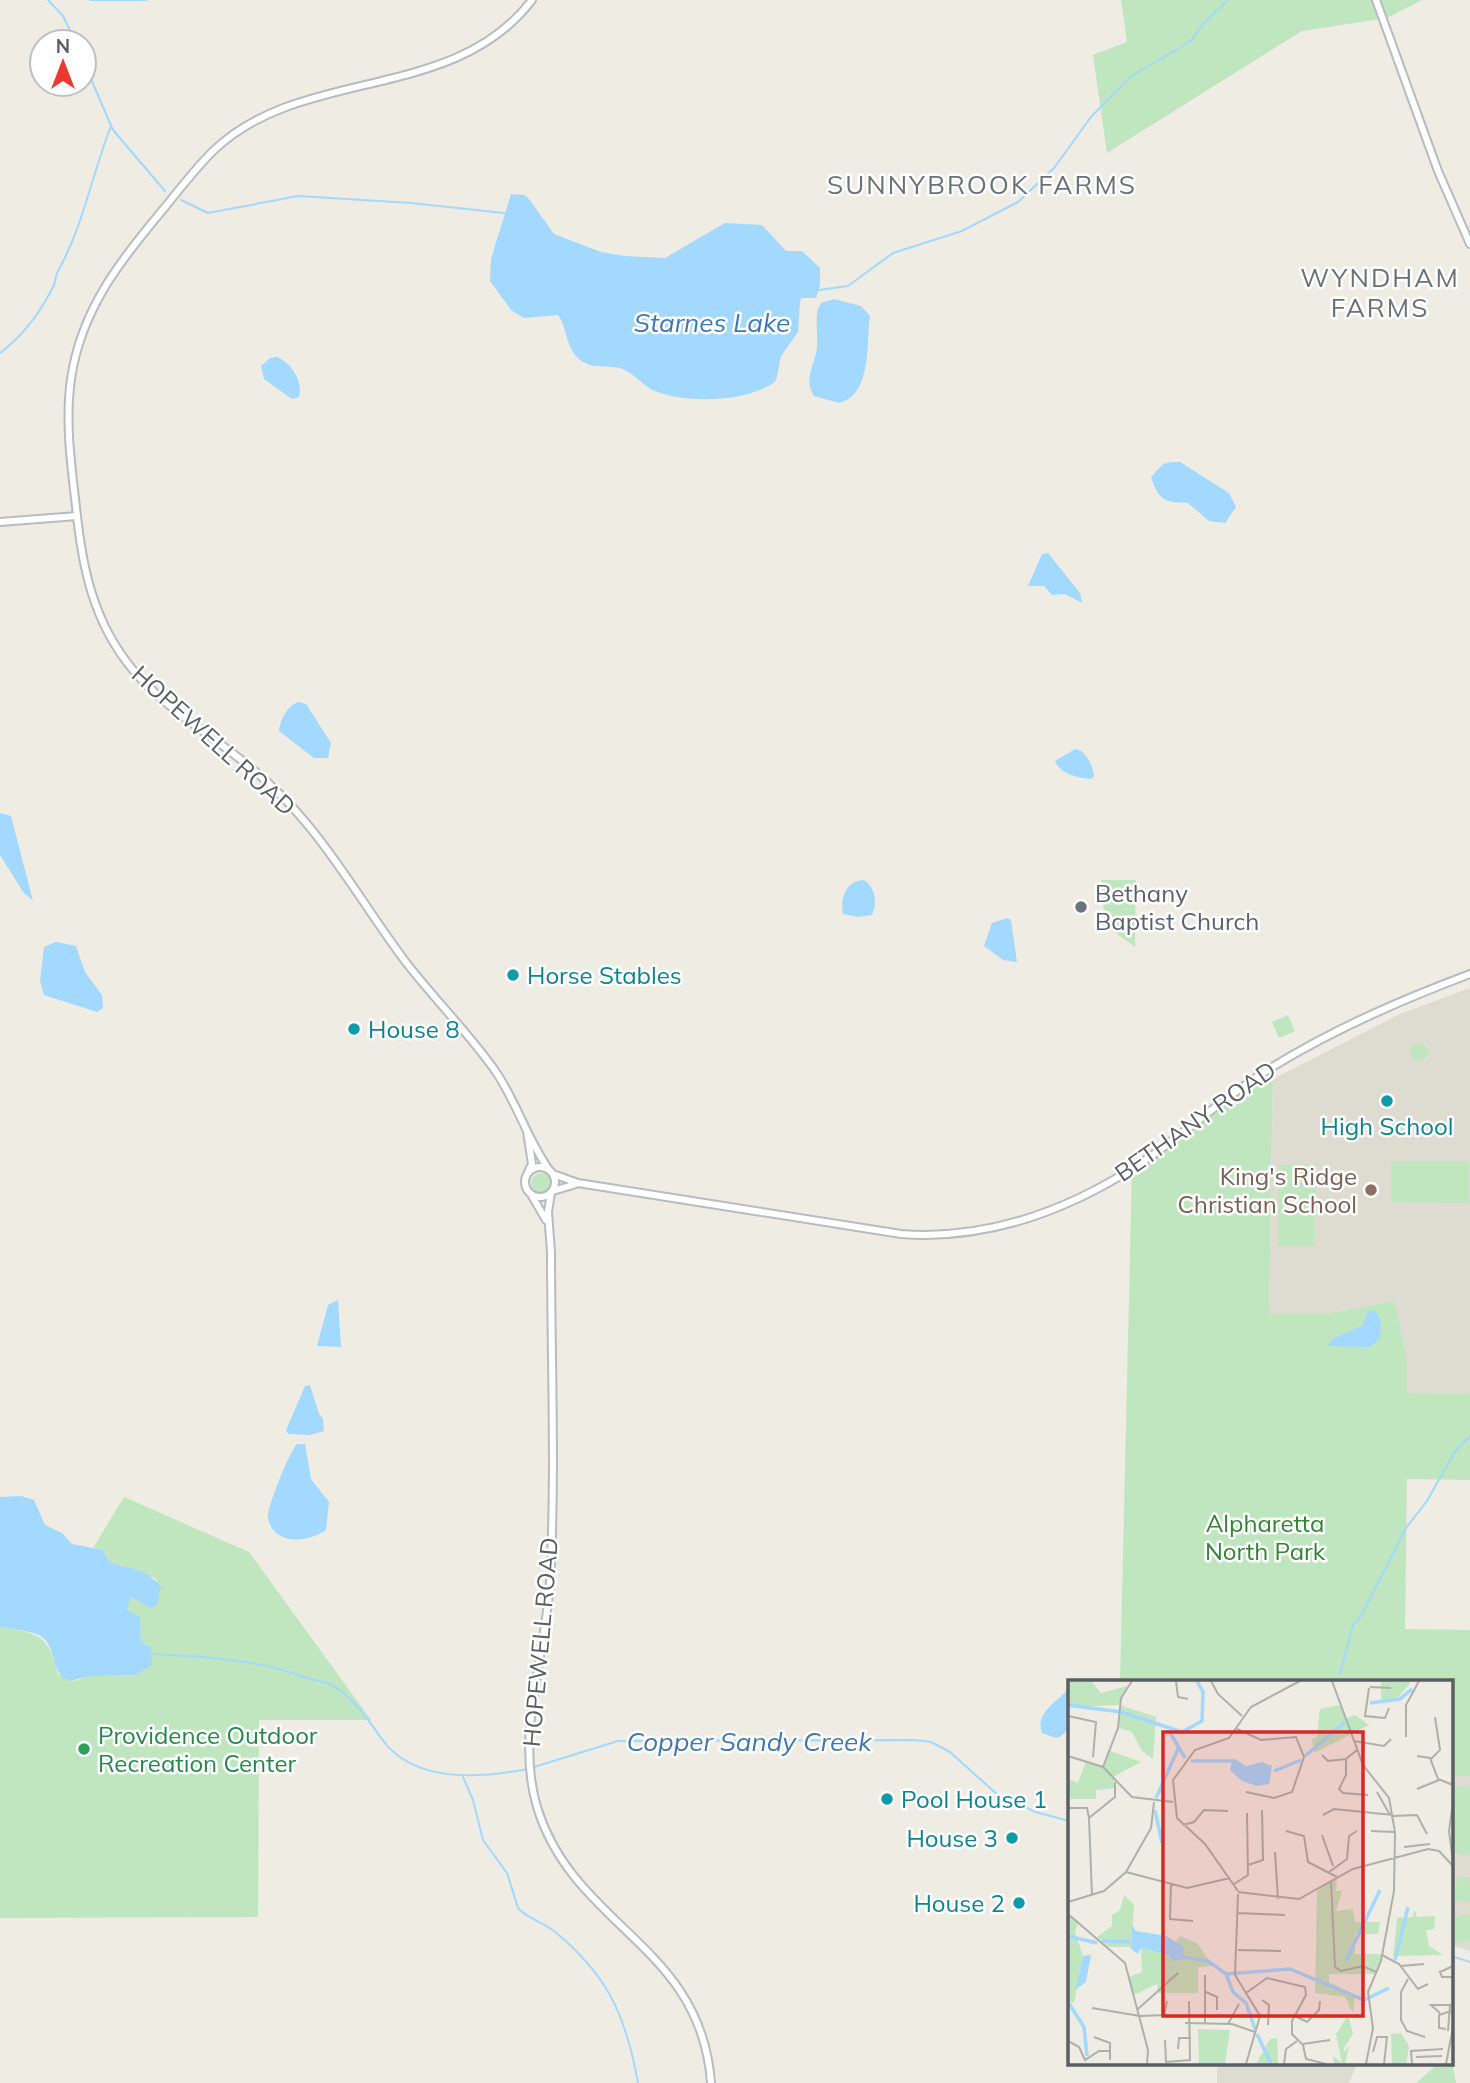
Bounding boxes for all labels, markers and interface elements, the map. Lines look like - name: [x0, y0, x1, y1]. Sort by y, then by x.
- north arrow: [28, 28, 98, 98]
- text: N: [56, 34, 70, 58]
- district label: SUNNYBROOK FARMS: [827, 168, 1137, 201]
- district label: WYNDHAM FARMS: [1300, 261, 1460, 324]
- water label: Starnes Lake: [634, 306, 790, 339]
- street label: HOPEWELL ROAD: [126, 659, 302, 821]
- place label: Bethany Baptist Church: [1095, 878, 1259, 936]
- marker: Bethany Baptist Church: [1073, 899, 1089, 915]
- place label: Horse Stables: [527, 960, 682, 990]
- marker: Horse Stables: [505, 967, 521, 983]
- place label: House 8: [368, 1014, 460, 1044]
- marker: House 8: [346, 1021, 362, 1037]
- street label: BETHANY ROAD: [1109, 1054, 1281, 1188]
- marker: High School: [1379, 1093, 1395, 1109]
- place label: High School: [1321, 1111, 1453, 1141]
- place label: King's Ridge Christian School: [1177, 1161, 1357, 1219]
- marker: King's Ridge Christian School: [1363, 1182, 1379, 1198]
- park label: Alpharetta North Park: [1205, 1508, 1326, 1566]
- street label: HOPEWELL ROAD: [516, 1536, 564, 1748]
- inset map: [1068, 1680, 1452, 2066]
- place label: Providence Outdoor Recreation Center: [98, 1720, 318, 1778]
- water label: Copper Sandy Creek: [626, 1725, 872, 1758]
- marker: Providence Outdoor Recreation Center: [76, 1741, 92, 1757]
- place label: Pool House 1: [901, 1784, 1047, 1814]
- marker: Pool House 1: [879, 1791, 895, 1807]
- place label: House 3: [906, 1823, 998, 1853]
- marker: House 3: [1004, 1830, 1020, 1846]
- place label: House 2: [913, 1888, 1005, 1918]
- marker: House 2: [1011, 1895, 1027, 1911]

